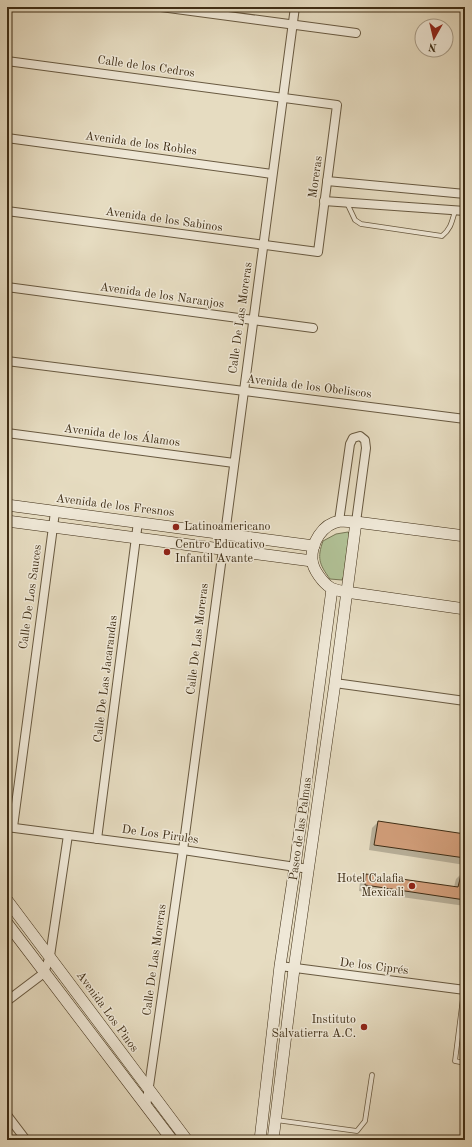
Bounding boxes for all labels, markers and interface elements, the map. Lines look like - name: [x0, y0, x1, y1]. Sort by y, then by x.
- north arrow: [414, 18, 454, 58]
- text: N: [427, 40, 438, 52]
- street label: Calle de los Cedros: [97, 54, 195, 80]
- street label: Avenida de los Robles: [84, 130, 198, 158]
- street label: Moreras: [307, 155, 325, 199]
- street label: Avenida de los Sabinos: [105, 206, 223, 234]
- street label: Calle De Las Moreras: [227, 261, 255, 375]
- street label: Avenida de los Naranjos: [99, 281, 225, 311]
- street label: Avenida de los Obeliscos: [246, 373, 372, 401]
- street label: Avenida de los Álamos: [63, 420, 181, 449]
- street label: Avenida de los Fresnos: [55, 493, 175, 519]
- place label: Latinoamericano: [184, 521, 271, 533]
- marker: Latinoamericano: [171, 522, 181, 532]
- place label: Centro Educativo Infantil Avante: [175, 539, 265, 565]
- street label: Calle De Los Sauces: [18, 544, 44, 650]
- marker: Centro Educativo Infantil Avante: [162, 547, 172, 557]
- street label: Calle De Las Moreras: [185, 582, 211, 696]
- street label: Calle De Las Jacarandas: [92, 615, 120, 743]
- street label: Paseo de las Palmas: [288, 777, 314, 881]
- street label: De Los Pirules: [121, 824, 199, 846]
- place label: Hotel Calafia Mexicali: [337, 873, 404, 899]
- marker: Hotel Calafia Mexicali: [407, 881, 417, 891]
- street label: Calle De Las Moreras: [141, 903, 169, 1017]
- street label: De los Ciprés: [339, 957, 409, 977]
- street label: Avenida Los Pinos: [74, 969, 140, 1055]
- place label: Instituto Salvatierra A.C.: [271, 1014, 356, 1040]
- marker: Instituto Salvatierra A.C.: [359, 1022, 369, 1032]

